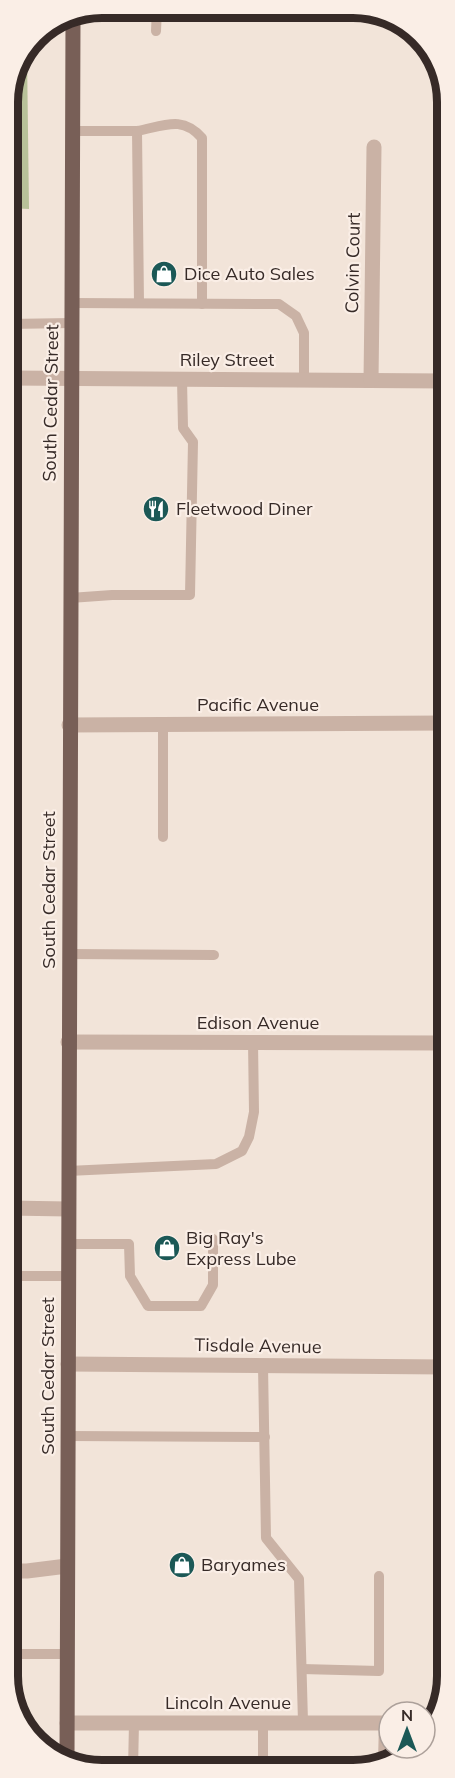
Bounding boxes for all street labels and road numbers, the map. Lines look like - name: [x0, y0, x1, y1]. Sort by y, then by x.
- street label: Colvin Court: [340, 212, 365, 314]
- street label: South Cedar Street: [38, 324, 63, 482]
- street label: Riley Street: [180, 348, 274, 371]
- street label: Pacific Avenue: [197, 693, 319, 716]
- street label: South Cedar Street: [37, 811, 60, 969]
- street label: Edison Avenue: [197, 1011, 319, 1034]
- street label: South Cedar Street: [36, 1297, 59, 1455]
- street label: Tisdale Avenue: [194, 1333, 322, 1358]
- street label: Lincoln Avenue: [165, 1691, 291, 1714]

